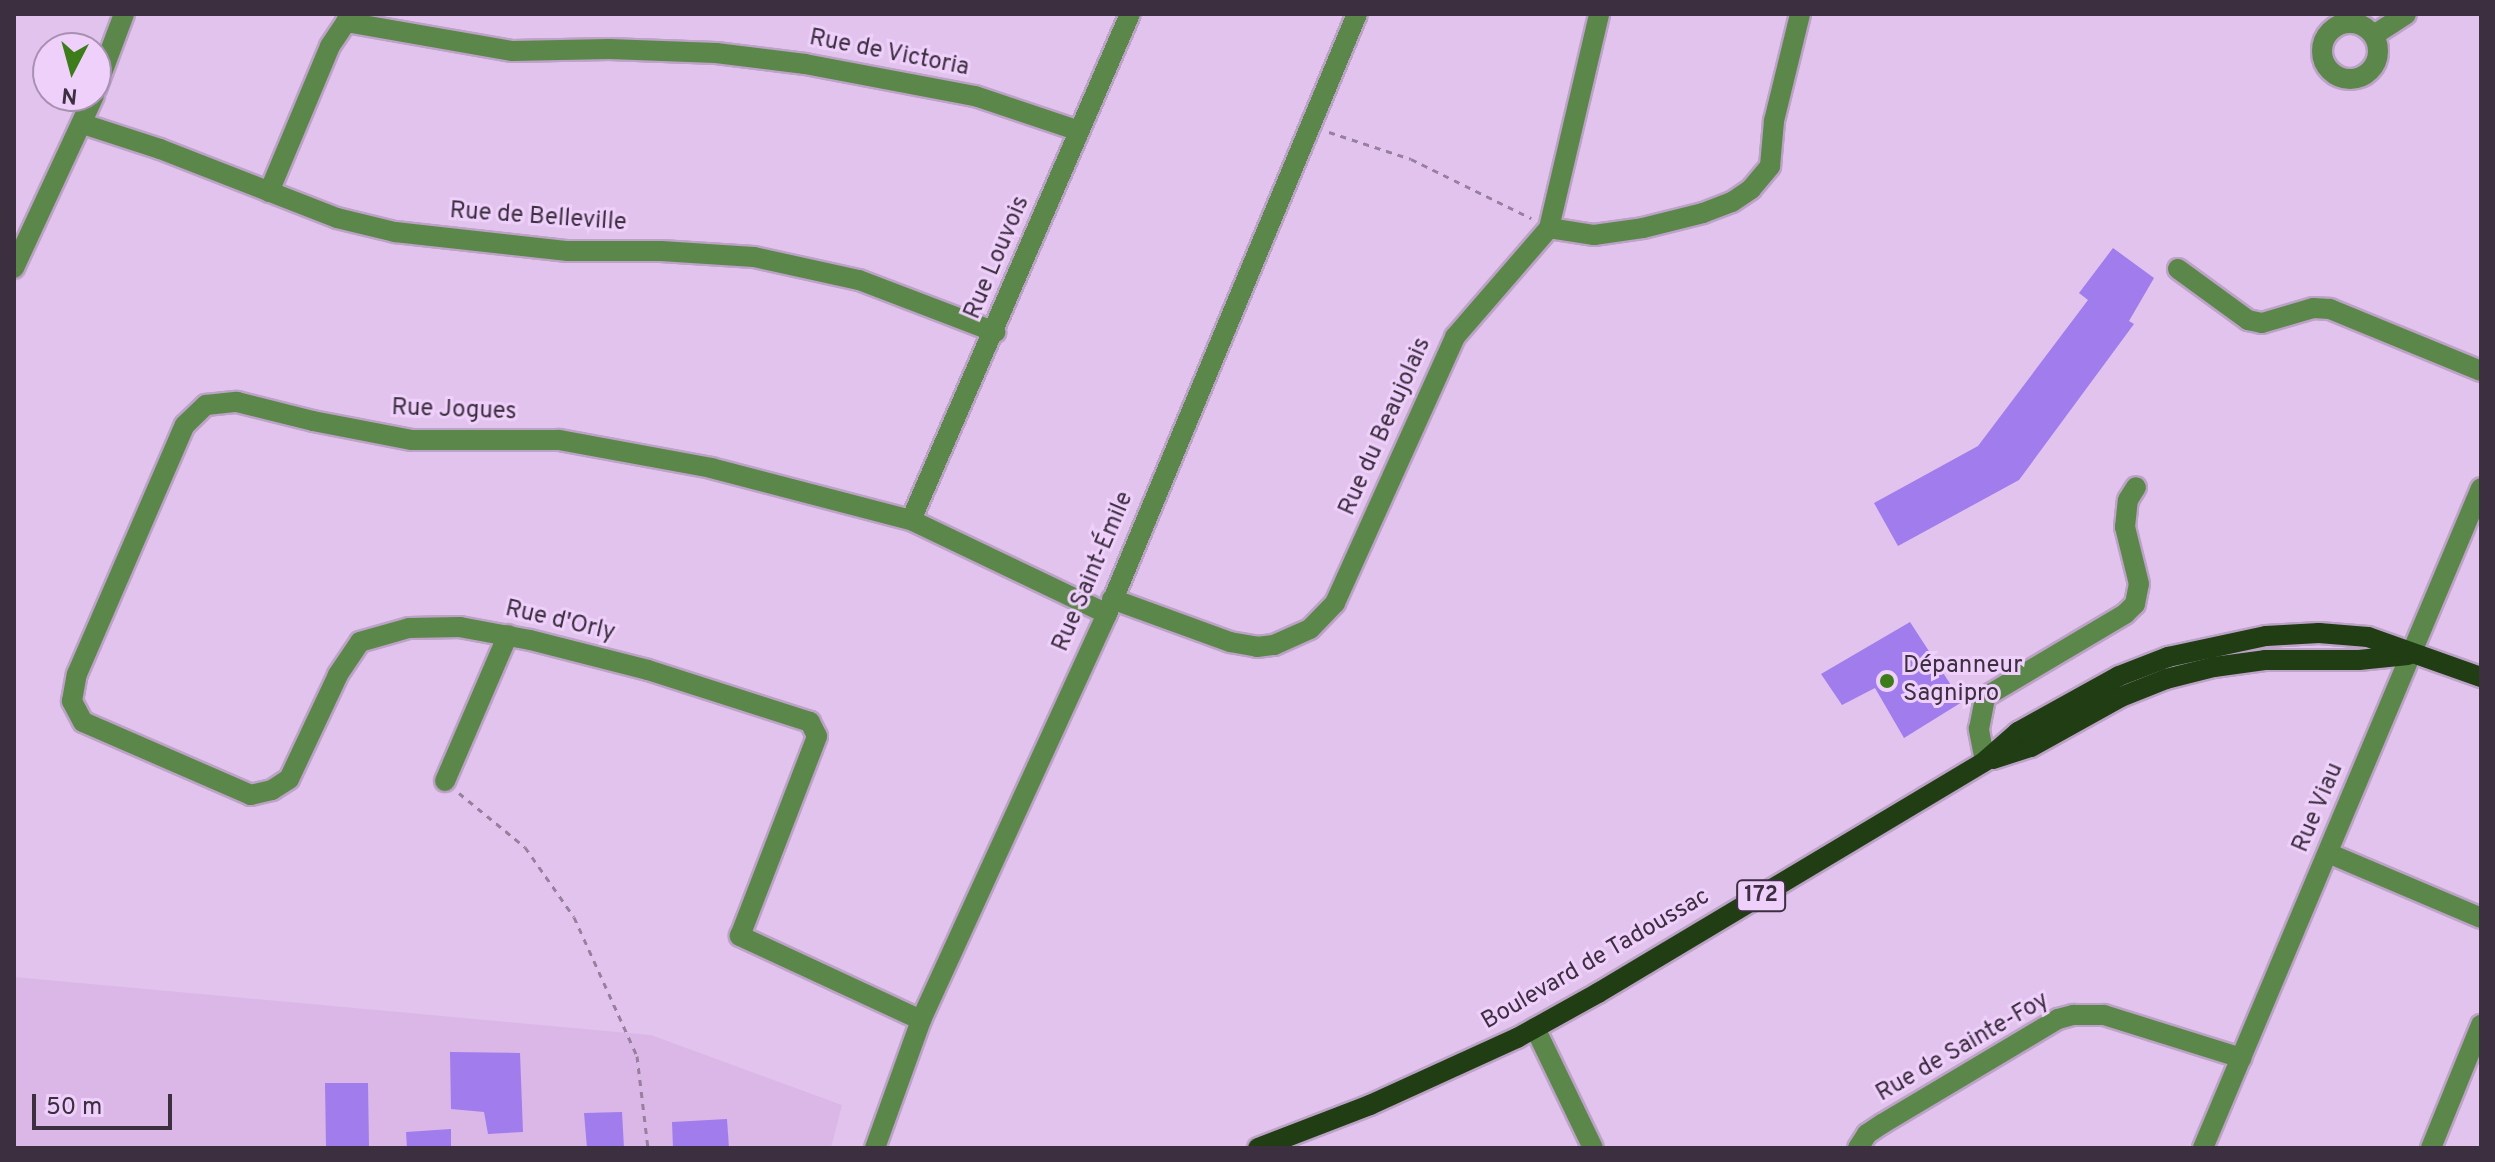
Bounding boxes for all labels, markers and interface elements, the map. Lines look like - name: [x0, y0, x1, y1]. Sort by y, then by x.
- street label: Rue de Victoria: [806, 24, 972, 84]
- north arrow: [32, 32, 112, 112]
- text: N: [60, 80, 79, 109]
- street label: Rue Louvois: [959, 192, 1037, 324]
- street label: Rue de Belleville: [449, 197, 627, 239]
- street label: Rue du Beaujolais: [1334, 334, 1438, 520]
- street label: Rue Jogues: [391, 394, 517, 428]
- street label: Rue Saint-Émile: [1047, 488, 1141, 656]
- street label: Rue d'Orly: [502, 595, 618, 649]
- place label: Dépanneur Sagnipro: [1903, 653, 2022, 709]
- marker: Dépanneur Sagnipro: [1878, 672, 1896, 690]
- street label: Rue Viau: [2287, 758, 2351, 858]
- road number: 172: [1735, 878, 1787, 914]
- street label: Boulevard de Tadoussac: [1477, 883, 1715, 1037]
- street label: Rue de Sainte-Foy: [1872, 987, 2054, 1109]
- scale bar: [36, 1078, 176, 1128]
- text: 50 m: [46, 1093, 102, 1123]

